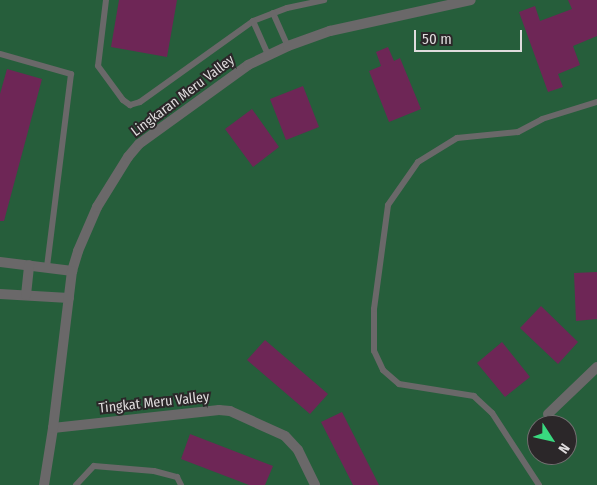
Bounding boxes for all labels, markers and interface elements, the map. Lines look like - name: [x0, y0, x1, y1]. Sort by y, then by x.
- scale bar: [417, 20, 524, 52]
- text: 50 m: [422, 30, 452, 48]
- street label: Lingkaran Meru Valley: [128, 52, 238, 140]
- street label: Tingkat Meru Valley: [98, 389, 210, 417]
- north arrow: [527, 415, 577, 465]
- text: N: [555, 440, 573, 457]

